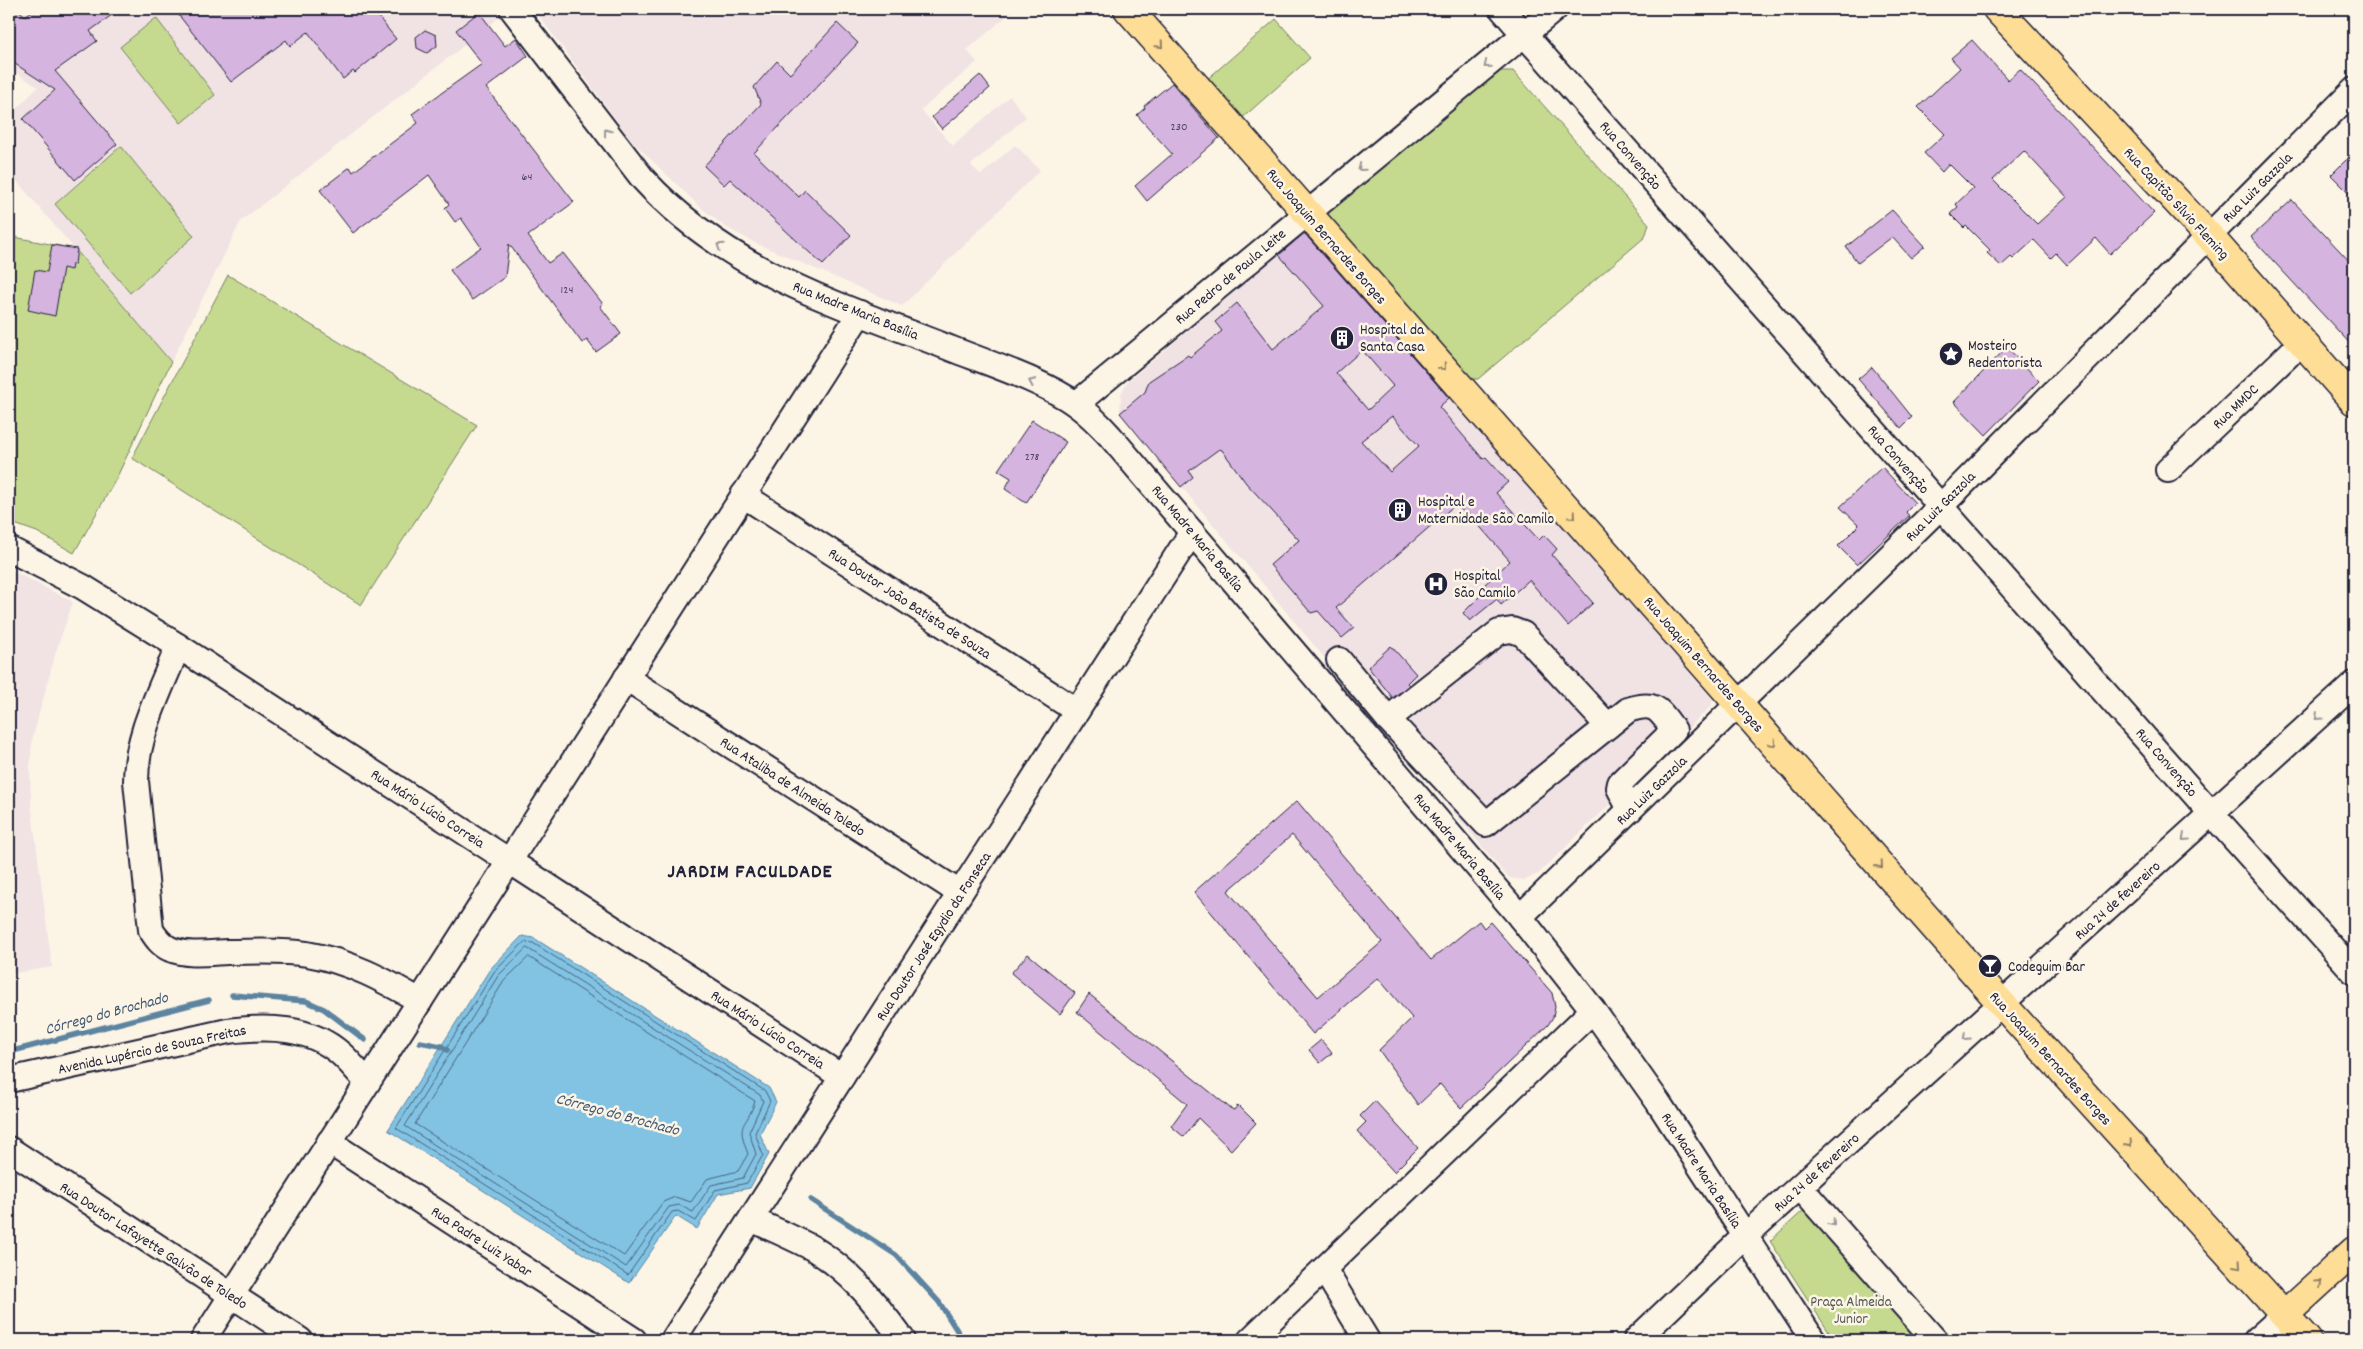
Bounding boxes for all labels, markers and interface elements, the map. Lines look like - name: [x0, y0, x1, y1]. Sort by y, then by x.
- one-way arrow: [1154, 40, 1163, 49]
- one-way arrow: [1484, 59, 1493, 68]
- street label: Rua Convenção: [1593, 117, 1666, 196]
- house number: 230: [1170, 119, 1188, 136]
- one-way arrow: [604, 129, 612, 138]
- street label: Rua Capitão Sílvio Fleming: [2117, 143, 2234, 266]
- street label: Rua Luiz Gazzola: [2218, 147, 2299, 229]
- one-way arrow: [1358, 162, 1367, 170]
- street label: Rua Joaquim Bernardes Borges: [1260, 164, 1391, 310]
- house number: 64: [522, 169, 532, 186]
- street label: Rua Pedro de Paula Leite: [1171, 224, 1292, 331]
- one-way arrow: [717, 243, 726, 252]
- street label: Rua Madre Maria Basília: [789, 277, 922, 347]
- house number: 124: [561, 282, 573, 299]
- place label: Hospital da Santa Casa: [1360, 320, 1425, 359]
- building icon: Hospital da Santa Casa: [1329, 325, 1355, 351]
- place label: Mosteiro Redentorista: [1968, 336, 2043, 375]
- place icon: Mosteiro Redentorista: [1938, 341, 1964, 367]
- one-way arrow: [1437, 362, 1446, 371]
- one-way arrow: [1028, 378, 1037, 389]
- street label: Rua MMDC: [2208, 380, 2265, 435]
- street label: Rua Convenção: [1861, 421, 1934, 500]
- house number: 278: [1025, 449, 1040, 466]
- street label: Rua Luiz Gazzola: [1901, 466, 1982, 548]
- street label: Rua Madre Maria Basília: [1145, 481, 1249, 598]
- place label: Hospital e Maternidade São Camilo: [1418, 492, 1555, 531]
- building icon: Hospital e Maternidade São Camilo: [1387, 497, 1413, 523]
- one-way arrow: [1567, 510, 1576, 519]
- street label: Rua Doutor João Batista de Souza: [823, 544, 996, 666]
- place label: Hospital São Camilo: [1454, 566, 1516, 605]
- hospital icon: Hospital São Camilo: [1423, 571, 1449, 597]
- street label: Rua Joaquim Bernardes Borges: [1637, 592, 1768, 738]
- one-way arrow: [2315, 711, 2324, 720]
- street label: Rua Convenção: [2129, 724, 2202, 803]
- street label: Rua Ataliba de Almeida Toledo: [715, 732, 869, 843]
- one-way arrow: [1767, 737, 1775, 746]
- street label: Rua Luiz Gazzola: [1612, 751, 1694, 831]
- street label: Rua Mário Lúcio Correia: [366, 764, 489, 855]
- street label: Rua Madre Maria Basília: [1407, 789, 1511, 906]
- one-way arrow: [2182, 832, 2191, 841]
- street label: Rua Doutor José Egydio da Fonseca: [872, 847, 998, 1026]
- street label: Rua 24 de fevereiro: [2070, 856, 2167, 946]
- district label: JARDIM FACULDADE: [668, 859, 832, 887]
- one-way arrow: [1874, 860, 1883, 869]
- bar icon: Codeguim Bar: [1977, 953, 2003, 979]
- place label: Codeguim Bar: [2008, 957, 2085, 979]
- street label: Rua Mário Lúcio Correia: [706, 985, 829, 1076]
- water label: Córrego do Brochado: [43, 987, 172, 1042]
- street label: Rua Joaquim Bernardes Borges: [1983, 987, 2116, 1131]
- street label: Avenida Lupércio de Souza Freitas: [56, 1020, 249, 1082]
- one-way arrow: [1963, 1031, 1972, 1040]
- water label: Córrego do Brochado: [553, 1088, 682, 1143]
- street label: Rua Madre Maria Basília: [1655, 1109, 1747, 1234]
- street label: Rua 24 de fevereiro: [1769, 1128, 1866, 1218]
- one-way arrow: [2123, 1139, 2132, 1148]
- street label: Rua Doutor Lafayette Galvão de Toledo: [55, 1178, 251, 1316]
- street label: Rua Padre Luiz Yabar: [426, 1202, 536, 1284]
- one-way arrow: [1826, 1218, 1835, 1227]
- one-way arrow: [2232, 1259, 2241, 1268]
- one-way arrow: [2313, 1280, 2322, 1289]
- park label: Praça Almeida Junior: [1810, 1292, 1893, 1331]

